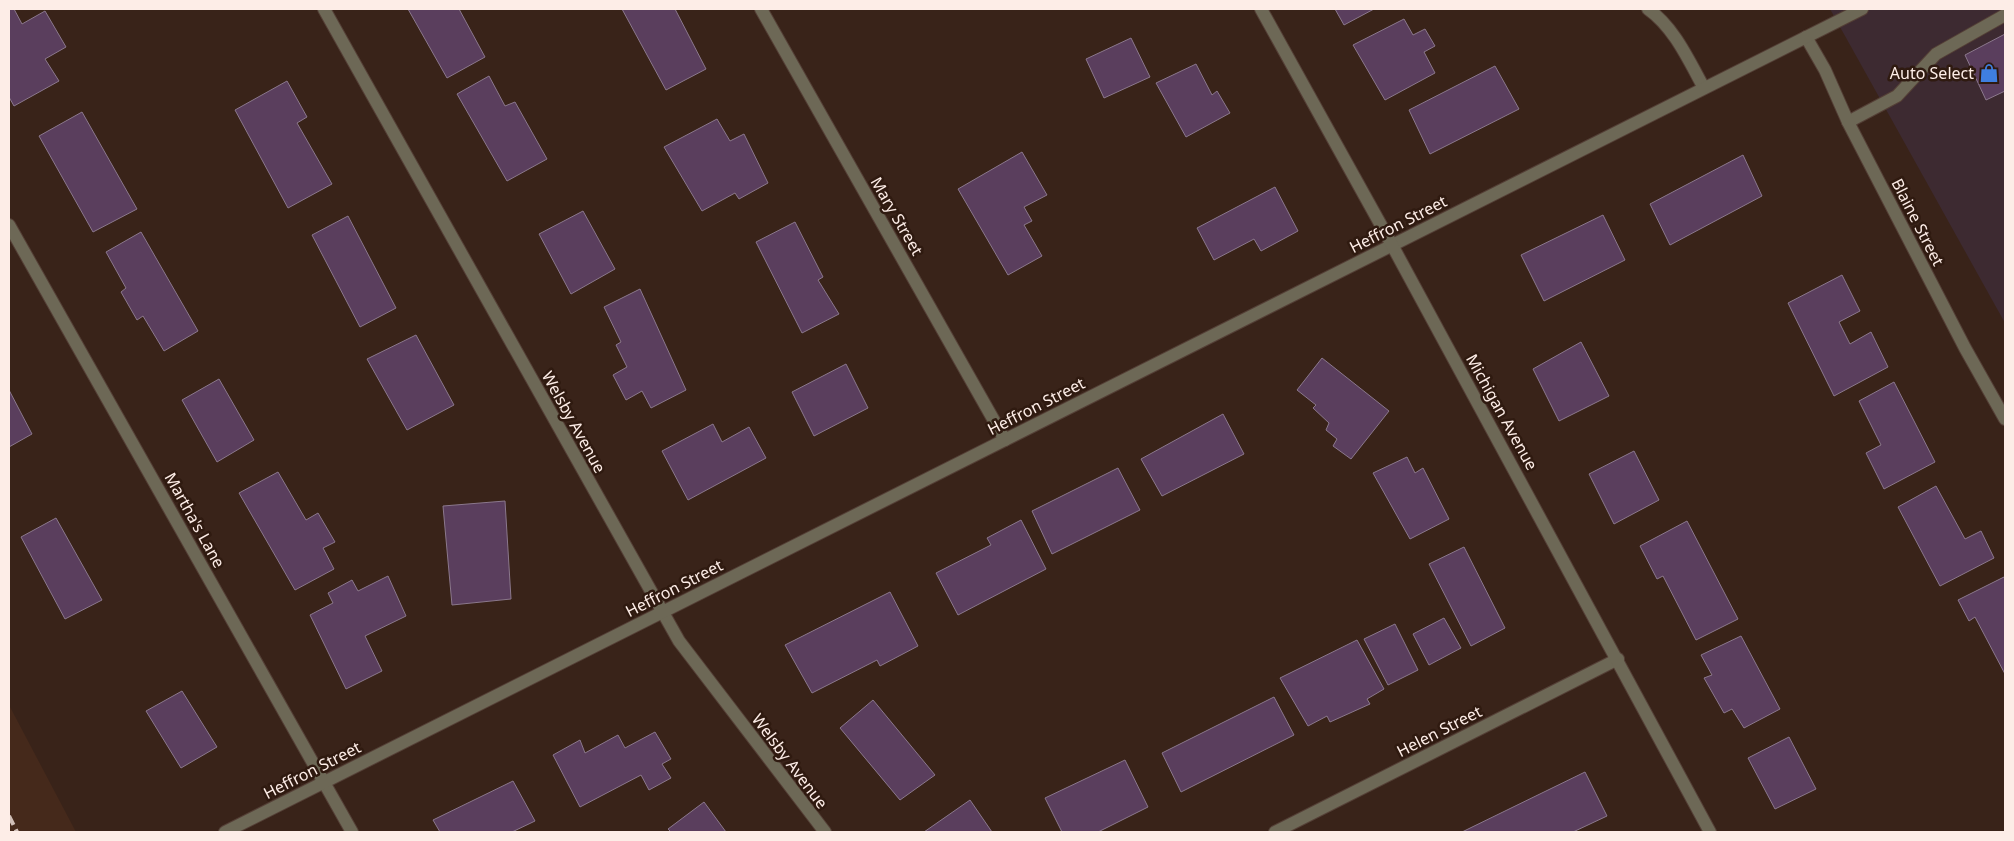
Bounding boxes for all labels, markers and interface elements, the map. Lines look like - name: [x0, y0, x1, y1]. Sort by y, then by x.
- place label: Auto Select: [1890, 62, 1974, 84]
- shop icon: Auto Select: [1978, 62, 2000, 84]
- street label: Mary Street: [866, 173, 928, 259]
- street label: Blaine Street: [1887, 175, 1950, 270]
- street label: Heffron Street: [1346, 190, 1451, 258]
- street label: Michigan Avenue: [1461, 350, 1543, 474]
- street label: Welsby Avenue: [537, 367, 611, 477]
- street label: Heffron Street: [984, 372, 1089, 440]
- street label: Martha's Lane: [160, 468, 230, 572]
- street label: Heffron Street: [622, 554, 727, 622]
- street label: Helen Street: [1393, 700, 1486, 762]
- street label: Welsby Avenue: [747, 709, 833, 813]
- street label: Heffron Street: [260, 736, 365, 804]

